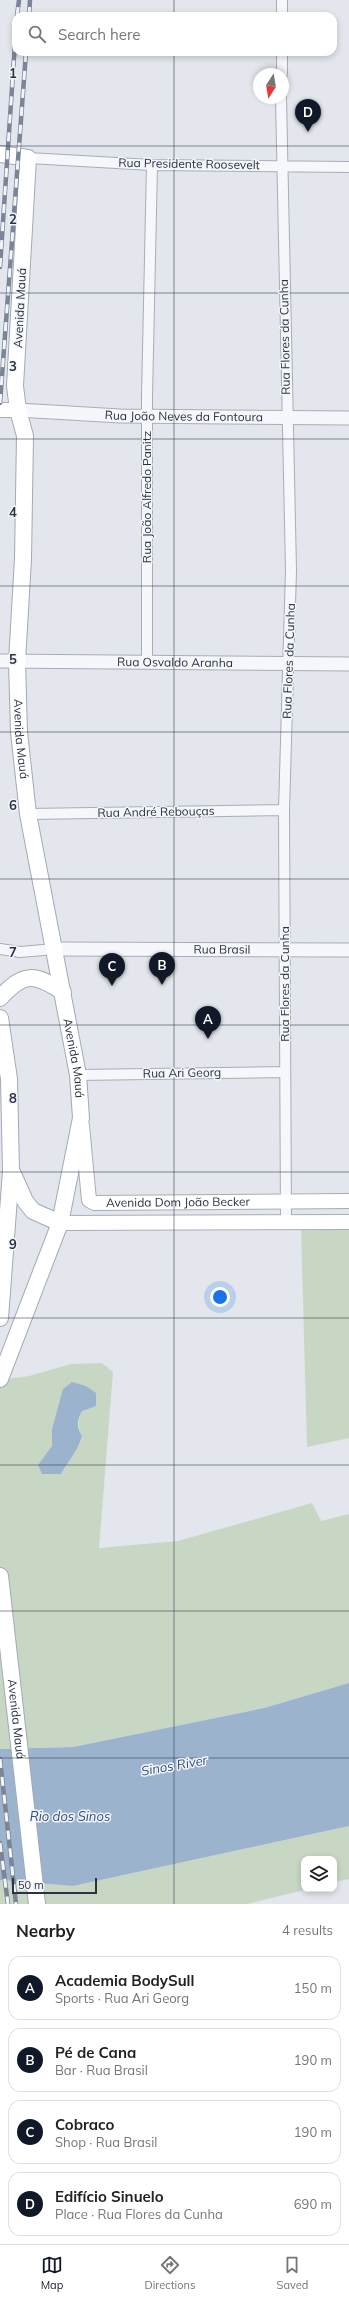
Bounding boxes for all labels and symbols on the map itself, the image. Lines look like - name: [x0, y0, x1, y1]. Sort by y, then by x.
- text: 1: [9, 65, 17, 81]
- north arrow: [253, 68, 289, 104]
- pin: D: [295, 99, 321, 132]
- street label: Rua Presidente Roosevelt: [118, 155, 260, 172]
- text: 2: [9, 211, 17, 227]
- street label: Avenida Mauá: [10, 267, 29, 348]
- street label: Rua Flores da Cunha: [276, 279, 293, 395]
- text: 3: [9, 358, 17, 374]
- street label: Rua João Neves da Fontoura: [104, 407, 263, 424]
- street label: Rua João Alfredo Panitz: [139, 431, 154, 563]
- text: 4: [9, 504, 17, 520]
- street label: Rua Flores da Cunha: [279, 603, 298, 719]
- text: 5: [9, 651, 17, 667]
- street label: Rua Osvaldo Aranha: [117, 654, 233, 670]
- street label: Avenida Mauá: [11, 699, 32, 780]
- text: 6: [9, 797, 17, 813]
- street label: Rua André Rebouças: [97, 803, 215, 820]
- street label: Rua Flores da Cunha: [277, 926, 292, 1042]
- street label: Rua Brasil: [194, 941, 250, 957]
- text: 7: [9, 944, 17, 960]
- pin: B: [149, 952, 175, 985]
- pin: C: [99, 953, 125, 986]
- pin: A: [195, 1006, 221, 1039]
- street label: Avenida Mauá: [60, 1017, 88, 1098]
- street label: Rua Ari Georg: [143, 1064, 221, 1081]
- text: 8: [9, 1090, 17, 1106]
- street label: Avenida Dom João Becker: [106, 1194, 250, 1210]
- text: 9: [9, 1236, 17, 1252]
- your location: [210, 1287, 230, 1307]
- street label: Avenida Mauá: [5, 1678, 29, 1760]
- water label: Sinos River: [140, 1751, 210, 1779]
- water label: Rio dos Sinos: [30, 1808, 110, 1824]
- scale bar: [12, 1876, 97, 1895]

